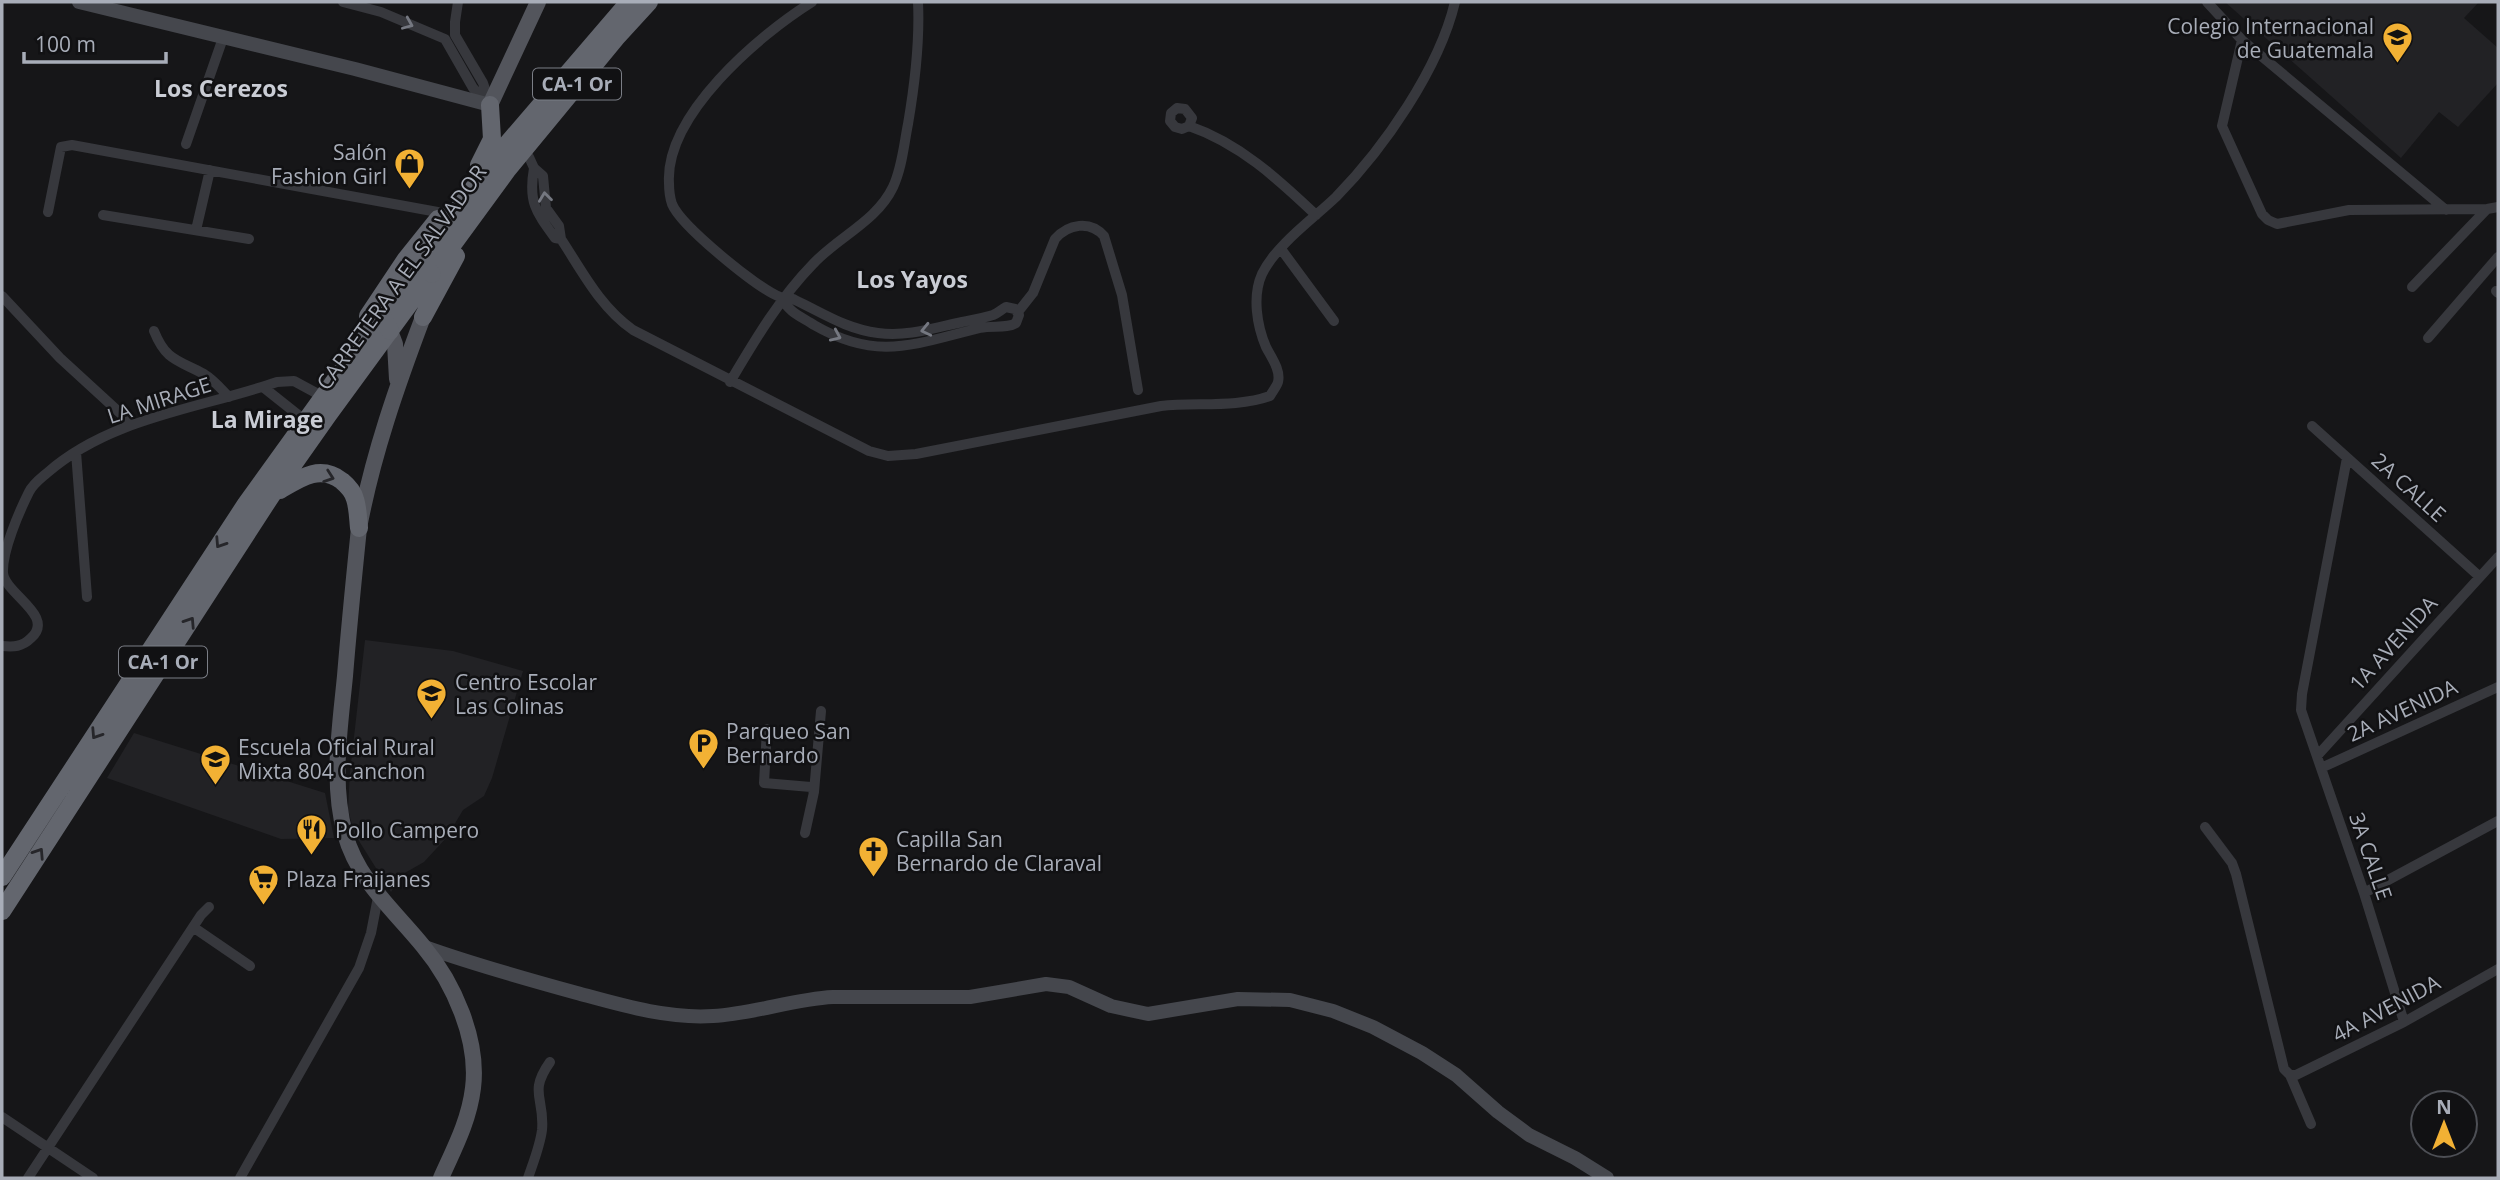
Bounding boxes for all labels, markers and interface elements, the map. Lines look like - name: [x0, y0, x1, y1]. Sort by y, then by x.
- place label: Colegio Internacional de Guatemala: [2167, 12, 2374, 64]
- one-way arrow: [401, 15, 413, 29]
- scale bar: [24, 21, 166, 65]
- school or university icon: Colegio Internacional de Guatemala: [2380, 21, 2414, 65]
- text: 100 m: [35, 30, 96, 58]
- road number: CA-1 Or: [533, 68, 621, 100]
- district label: Los Cerezos: [154, 72, 288, 104]
- place label: Salón Fashion Girl: [271, 138, 387, 190]
- shop icon: Salón Fashion Girl: [393, 147, 427, 191]
- street label: CARRETERA A EL SALVADOR: [310, 159, 492, 395]
- one-way arrow: [538, 192, 553, 203]
- district label: Los Yayos: [856, 263, 968, 295]
- one-way arrow: [920, 322, 932, 336]
- one-way arrow: [829, 328, 841, 342]
- street label: LA MIRAGE: [103, 370, 215, 430]
- district label: La Mirage: [211, 403, 323, 435]
- street label: 2A CALLE: [2366, 446, 2452, 528]
- one-way arrow: [323, 468, 335, 483]
- one-way arrow: [216, 536, 229, 549]
- street label: 1A AVENIDA: [2343, 589, 2443, 696]
- one-way arrow: [181, 616, 194, 629]
- road number: CA-1 Or: [119, 646, 207, 678]
- place label: Centro Escolar Las Colinas: [455, 668, 597, 720]
- street label: 2A AVENIDA: [2342, 672, 2462, 748]
- school or university icon: Centro Escolar Las Colinas: [415, 677, 449, 721]
- place label: Parqueo San Bernardo: [726, 717, 851, 769]
- one-way arrow: [92, 726, 104, 739]
- parking icon: Parqueo San Bernardo: [686, 726, 720, 770]
- place label: Escuela Oficial Rural Mixta 804 Canchon: [238, 733, 435, 785]
- school or university icon: Escuela Oficial Rural Mixta 804 Canchon: [198, 742, 232, 786]
- street label: 3A CALLE: [2343, 808, 2399, 904]
- restaurant icon: Pollo Campero: [295, 813, 329, 857]
- place label: Pollo Campero: [335, 816, 479, 844]
- place label: Capilla San Bernardo de Claraval: [896, 825, 1102, 877]
- church icon: Capilla San Bernardo de Claraval: [856, 834, 890, 878]
- one-way arrow: [31, 848, 44, 861]
- supermarket icon: Plaza Fraijanes: [246, 862, 280, 906]
- place label: Plaza Fraijanes: [286, 865, 431, 893]
- street label: 4A AVENIDA: [2327, 968, 2445, 1048]
- north arrow: [2409, 1089, 2479, 1159]
- text: N: [2436, 1094, 2452, 1120]

